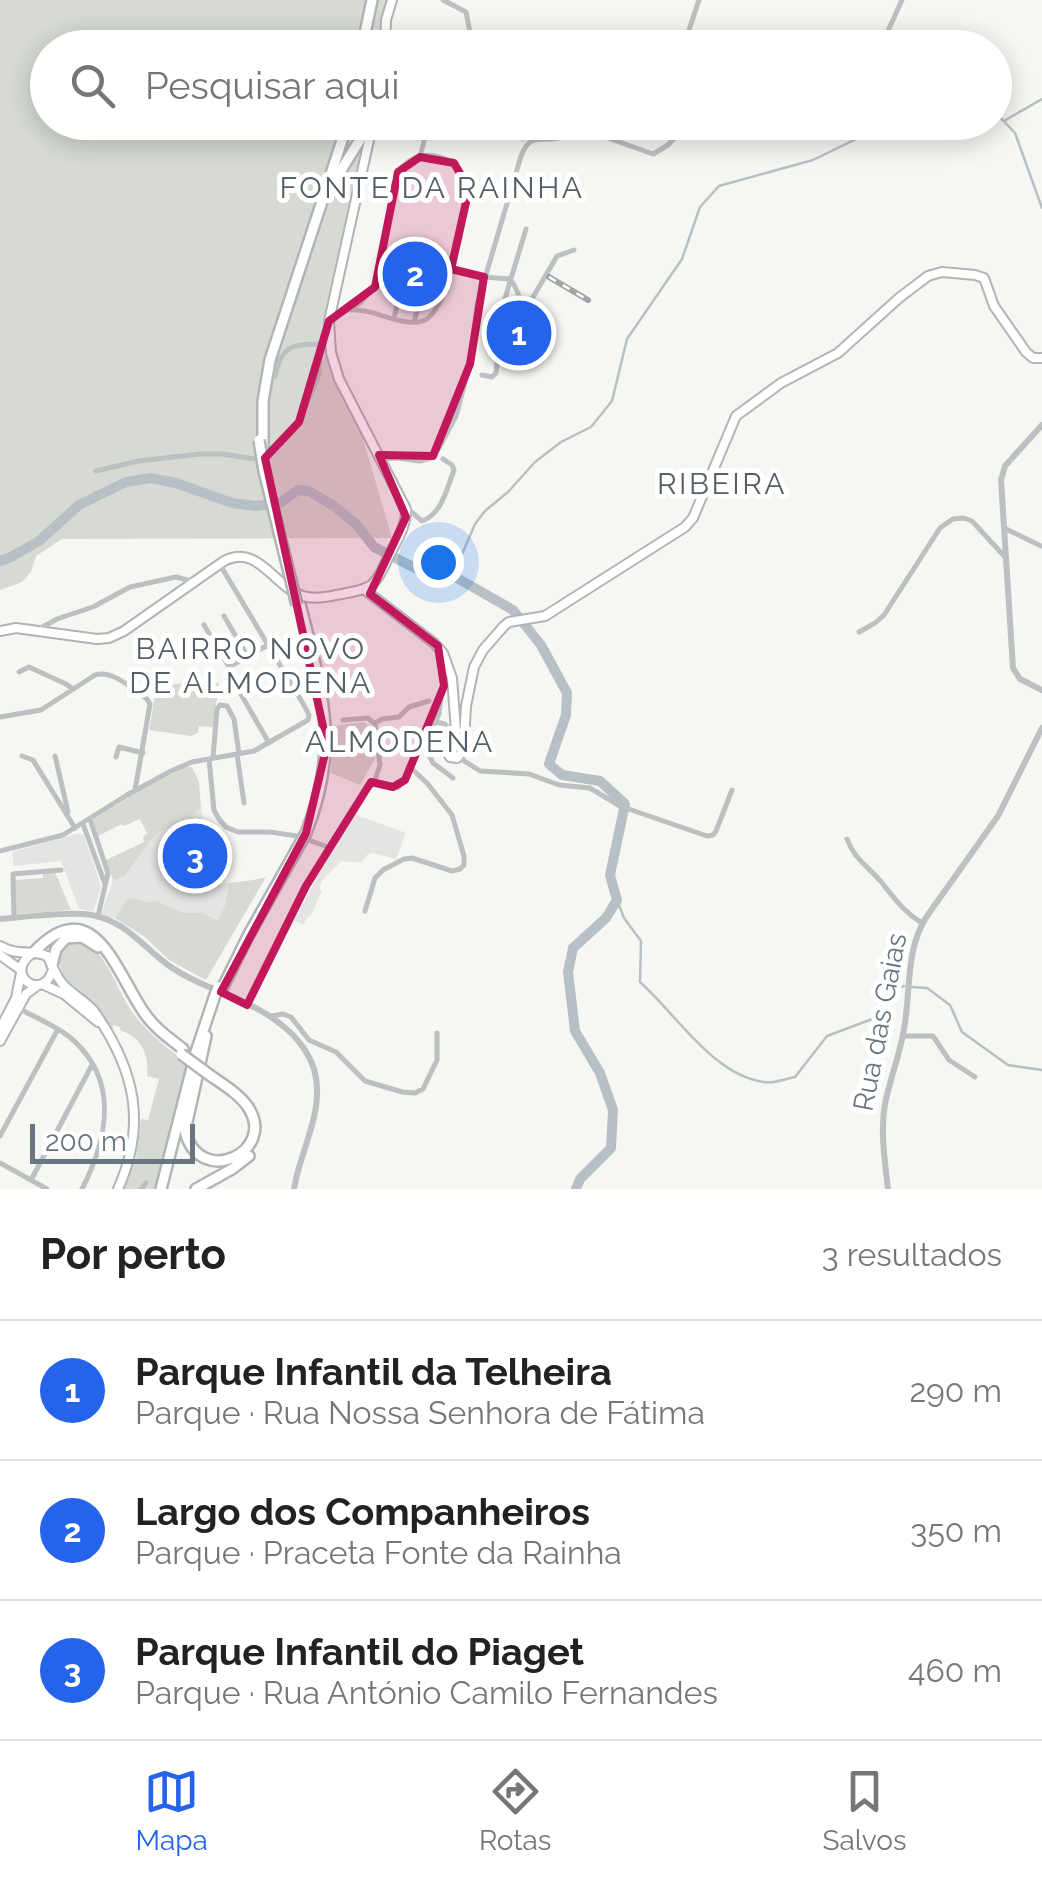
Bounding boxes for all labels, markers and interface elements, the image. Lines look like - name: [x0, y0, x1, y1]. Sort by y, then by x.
- search box: [30, 30, 1012, 140]
- icon: search: [65, 58, 120, 113]
- text: Pesquisar aqui: [145, 63, 399, 108]
- district label: FONTE DA RAINHA: [279, 170, 585, 205]
- pin: 2: [382, 236, 448, 312]
- pin: 1: [486, 296, 552, 370]
- district label: RIBEIRA: [657, 466, 787, 501]
- your location: [413, 537, 464, 588]
- district label: BAIRRO NOVO DE ALMODENA: [129, 631, 373, 700]
- district label: ALMODENA: [305, 724, 495, 759]
- pin: 3: [162, 818, 228, 894]
- street label: Rua das Gaias: [847, 930, 913, 1114]
- scale bar: [30, 1119, 195, 1164]
- text: 200 m: [45, 1125, 127, 1158]
- text: Por perto: [40, 1230, 226, 1279]
- text: 3 resultados: [822, 1236, 1002, 1273]
- text: Parque Infantil da Telheira: [135, 1349, 612, 1394]
- text: 1: [65, 1372, 80, 1409]
- text: 290 m: [909, 1372, 1002, 1409]
- text: Parque · Rua Nossa Senhora de Fátima: [135, 1394, 705, 1431]
- text: Largo dos Companheiros: [135, 1489, 590, 1534]
- text: 2: [63, 1512, 82, 1549]
- text: 350 m: [910, 1512, 1002, 1549]
- text: Parque · Praceta Fonte da Rainha: [135, 1534, 622, 1571]
- text: Parque Infantil do Piaget: [135, 1629, 584, 1674]
- text: 3: [64, 1652, 81, 1689]
- text: 460 m: [908, 1652, 1002, 1689]
- text: Parque · Rua António Camilo Fernandes: [135, 1674, 718, 1711]
- tab: Mapa: [136, 1764, 208, 1857]
- tab: Rotas: [479, 1764, 551, 1857]
- tab: Salvos: [822, 1764, 906, 1857]

